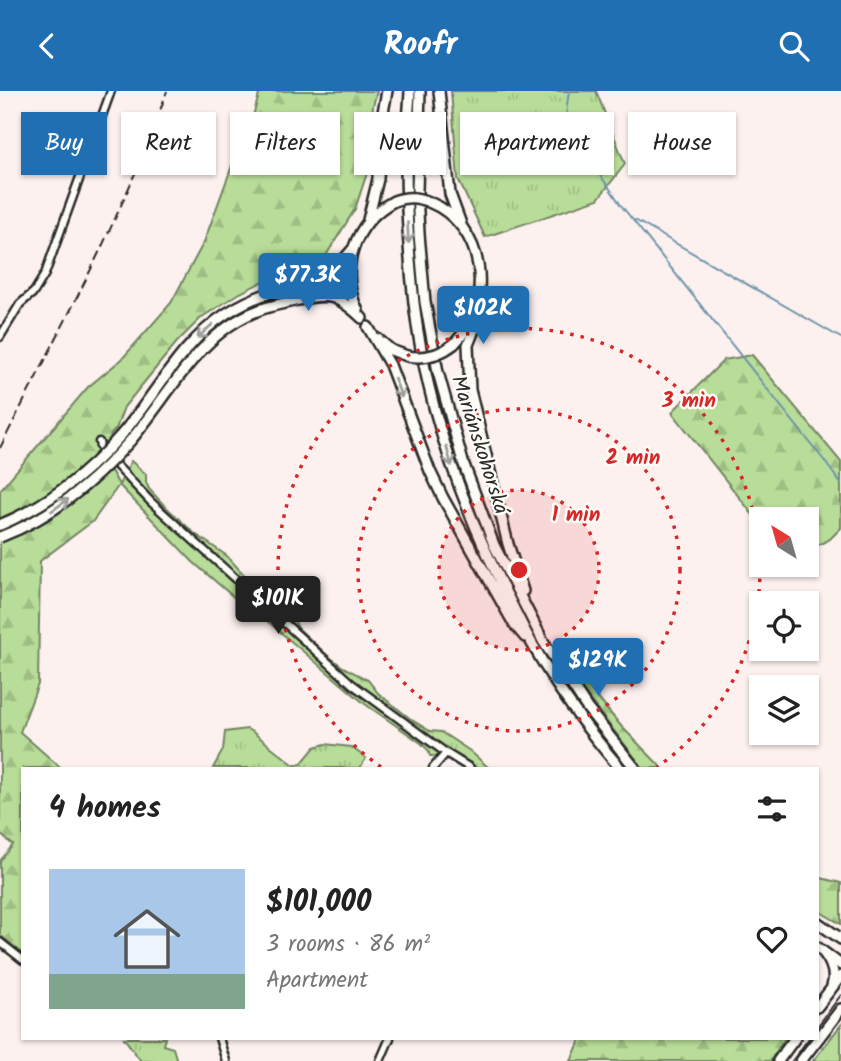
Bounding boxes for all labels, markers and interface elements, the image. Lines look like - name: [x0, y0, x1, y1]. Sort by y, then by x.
- text: Roofr: [384, 20, 457, 71]
- icon: back: [28, 27, 66, 65]
- icon: search: [775, 27, 813, 65]
- chip: Buy: [21, 112, 107, 175]
- chip: Rent: [121, 112, 216, 175]
- chip: Filters: [230, 112, 340, 175]
- chip: New: [354, 112, 446, 175]
- chip: Apartment: [460, 112, 614, 175]
- chip: House: [628, 112, 736, 175]
- one-way arrow: [402, 221, 415, 243]
- pin: $77.3K: [251, 253, 365, 313]
- text: $77.3K: [274, 258, 342, 294]
- pin: $102K: [434, 287, 532, 346]
- text: $102K: [453, 291, 513, 327]
- one-way arrow: [196, 323, 214, 339]
- street label: Mariánskohorská: [441, 371, 518, 521]
- one-way arrow: [393, 376, 406, 398]
- text: 3 min: [661, 385, 716, 418]
- text: 2 min: [606, 442, 660, 475]
- one-way arrow: [443, 445, 456, 467]
- one-way arrow: [50, 498, 69, 512]
- text: 1 min: [552, 499, 600, 532]
- north arrow: [749, 507, 819, 577]
- map controls: [749, 507, 819, 745]
- centre of rings: [507, 558, 531, 582]
- pin: $101K: [229, 577, 327, 636]
- text: $101K: [251, 581, 305, 617]
- button: locate: [749, 591, 819, 661]
- pin: $129K: [549, 639, 647, 698]
- text: $129K: [568, 643, 628, 679]
- button: layers: [749, 675, 819, 745]
- text: 4 homes: [49, 785, 161, 833]
- icon: filters: [753, 790, 791, 828]
- text: $101,000: [266, 879, 371, 927]
- icon: home: [105, 897, 189, 981]
- icon: heart: [753, 920, 791, 958]
- text: 3 rooms · 86 m²: [266, 927, 430, 963]
- text: Apartment: [266, 963, 368, 999]

